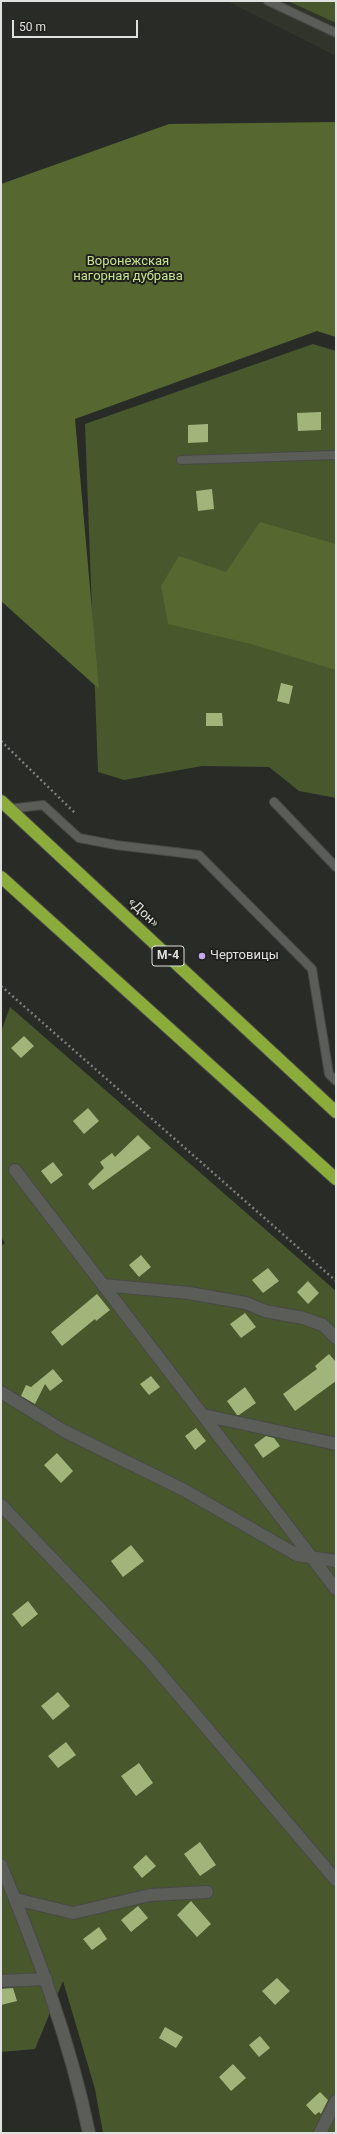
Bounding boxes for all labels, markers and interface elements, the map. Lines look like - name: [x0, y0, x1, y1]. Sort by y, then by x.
- scale bar: [14, 12, 140, 38]
- text: 50 m: [19, 20, 46, 34]
- park label: Воронежская нагорная дубрава: [73, 254, 183, 285]
- street label: «Дон»: [124, 895, 162, 931]
- road number: М-4: [152, 946, 184, 966]
- place label: Чертовицы: [210, 948, 279, 964]
- marker: Чертовицы: [197, 951, 207, 961]

